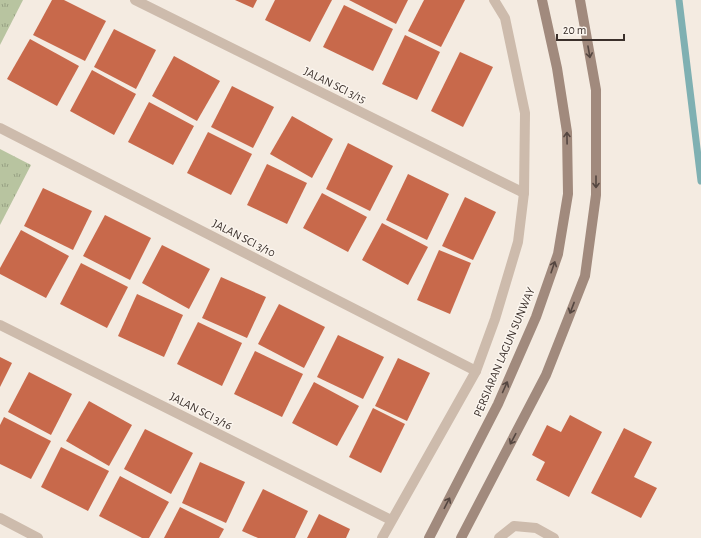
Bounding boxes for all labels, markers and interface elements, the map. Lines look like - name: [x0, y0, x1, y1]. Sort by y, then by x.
- scale bar: [557, 16, 624, 42]
- text: 20 m: [563, 24, 586, 36]
- one-way arrow: [585, 45, 593, 58]
- street label: JALAN SCI 3/15: [302, 65, 368, 105]
- one-way arrow: [563, 132, 571, 145]
- one-way arrow: [592, 175, 600, 188]
- street label: JALAN SCI 3/10: [211, 217, 277, 259]
- one-way arrow: [550, 260, 557, 273]
- street label: PERSIARAN LAGUN SUNWAY: [471, 285, 537, 418]
- one-way arrow: [568, 302, 576, 314]
- one-way arrow: [502, 382, 509, 394]
- street label: JALAN SCI 3/16: [168, 390, 234, 432]
- one-way arrow: [508, 433, 516, 445]
- one-way arrow: [443, 498, 451, 510]

